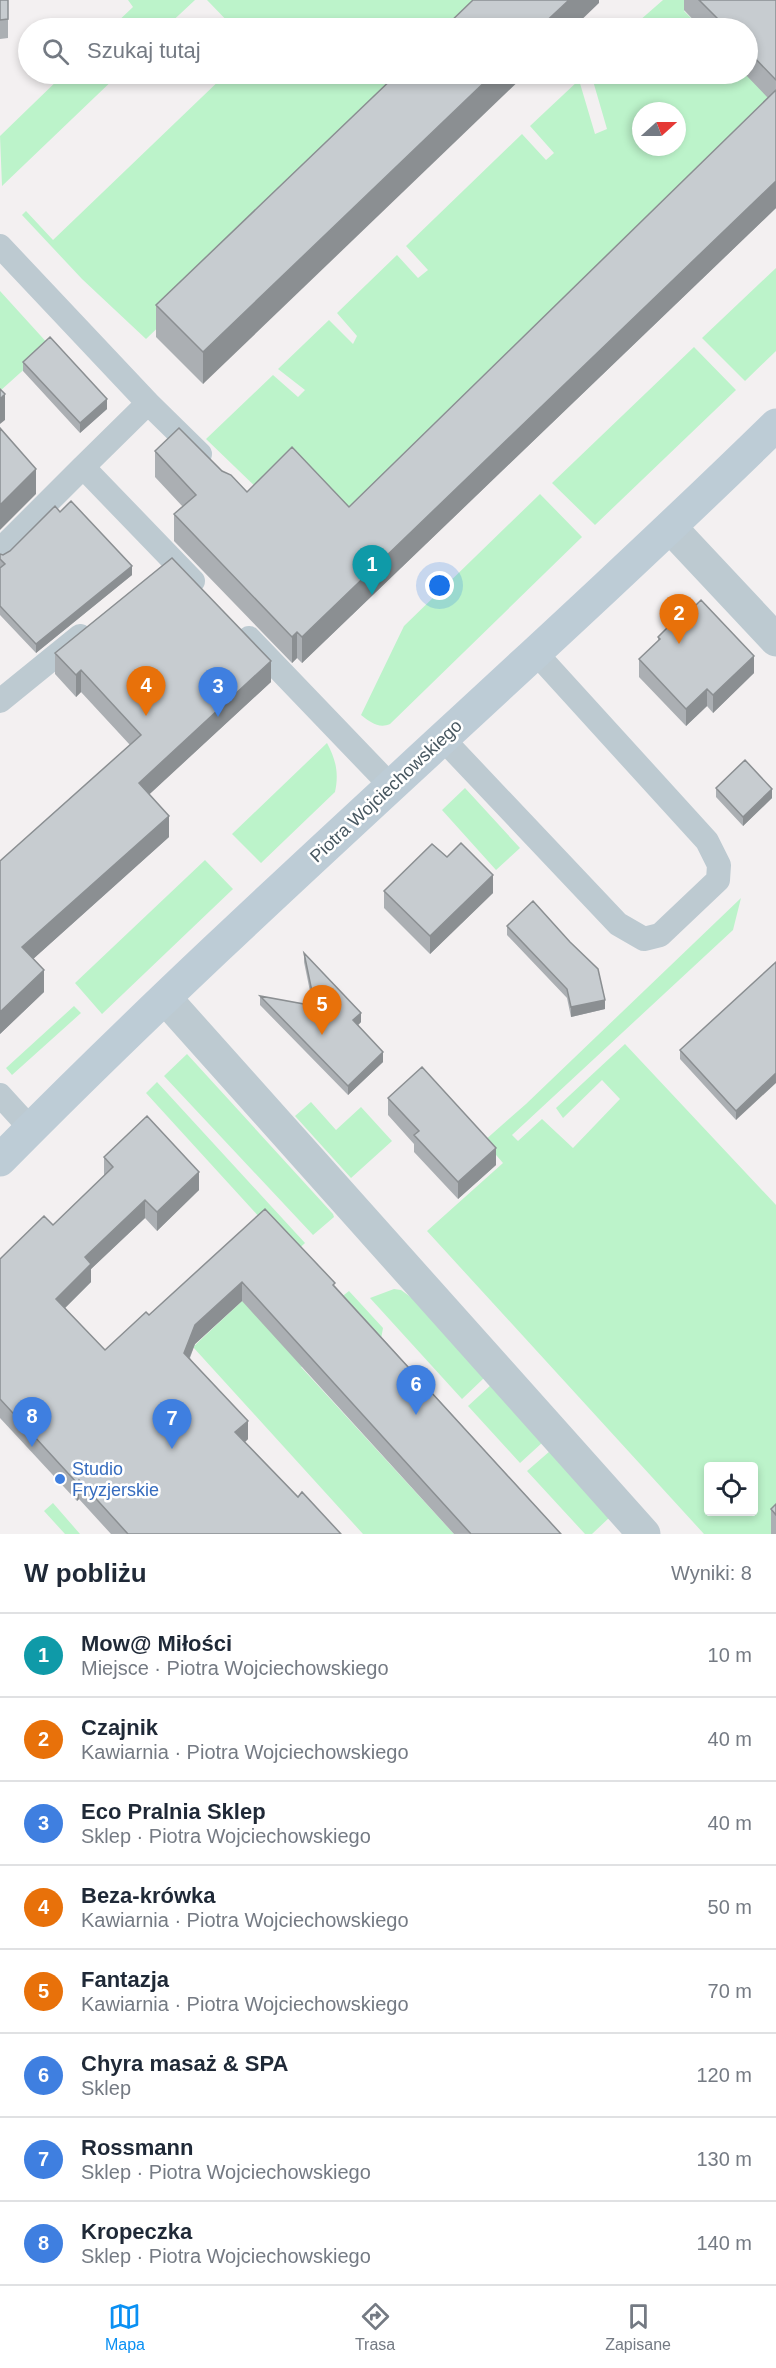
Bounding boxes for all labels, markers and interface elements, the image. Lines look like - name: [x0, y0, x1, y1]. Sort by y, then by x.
- search box: [18, 18, 758, 84]
- icon: search: [39, 35, 72, 68]
- text: Szukaj tutaj: [87, 38, 201, 63]
- north arrow: [632, 102, 686, 156]
- pin: 1: [352, 546, 392, 595]
- your location: [425, 571, 454, 600]
- pin: 2: [660, 594, 698, 644]
- pin: 4: [126, 666, 166, 716]
- pin: 3: [198, 668, 238, 717]
- street label: Piotra Wojciechowskiego: [306, 716, 466, 866]
- pin: 5: [302, 986, 342, 1035]
- pin: 6: [396, 1366, 436, 1415]
- pin: 8: [12, 1398, 51, 1447]
- pin: 7: [152, 1400, 192, 1449]
- place label: Studio Fryzjerskie: [72, 1459, 159, 1500]
- map controls: [704, 1462, 758, 1516]
- button: locate: [704, 1462, 758, 1516]
- marker: Studio Fryzjerskie: [53, 1472, 67, 1486]
- text: W pobliżu: [24, 1558, 147, 1588]
- text: Wyniki: 8: [671, 1562, 752, 1584]
- text: Mow@ Miłości: [81, 1631, 232, 1656]
- text: 1: [38, 1644, 49, 1666]
- text: 10 m: [708, 1644, 752, 1666]
- text: Miejsce · Piotra Wojciechowskiego: [81, 1657, 389, 1679]
- text: Czajnik: [81, 1715, 158, 1740]
- text: 2: [38, 1728, 49, 1750]
- text: 40 m: [708, 1728, 752, 1750]
- text: Kawiarnia · Piotra Wojciechowskiego: [81, 1741, 409, 1763]
- text: Eco Pralnia Sklep: [81, 1799, 266, 1824]
- text: 3: [38, 1812, 49, 1834]
- text: 40 m: [708, 1812, 752, 1834]
- text: Sklep · Piotra Wojciechowskiego: [81, 1825, 371, 1847]
- text: Beza-krówka: [81, 1883, 216, 1908]
- text: 4: [38, 1896, 49, 1918]
- text: 50 m: [708, 1896, 752, 1918]
- text: Kawiarnia · Piotra Wojciechowskiego: [81, 1909, 409, 1931]
- text: Fantazja: [81, 1967, 169, 1992]
- text: 5: [38, 1980, 49, 2002]
- text: 70 m: [708, 1980, 752, 2002]
- text: Kawiarnia · Piotra Wojciechowskiego: [81, 1993, 409, 2015]
- text: Chyra masaż & SPA: [81, 2051, 288, 2076]
- text: 6: [38, 2064, 49, 2086]
- text: 120 m: [696, 2064, 752, 2086]
- text: Sklep: [81, 2077, 131, 2099]
- text: Rossmann: [81, 2135, 193, 2160]
- text: 7: [38, 2148, 49, 2170]
- text: 130 m: [696, 2148, 752, 2170]
- text: Sklep · Piotra Wojciechowskiego: [81, 2161, 371, 2183]
- text: Kropeczka: [81, 2219, 192, 2244]
- text: 8: [38, 2232, 49, 2254]
- text: 140 m: [696, 2232, 752, 2254]
- text: Sklep · Piotra Wojciechowskiego: [81, 2245, 371, 2267]
- tab: Mapa: [105, 2300, 145, 2354]
- tab: Trasa: [355, 2300, 395, 2354]
- tab: Zapisane: [605, 2300, 671, 2354]

